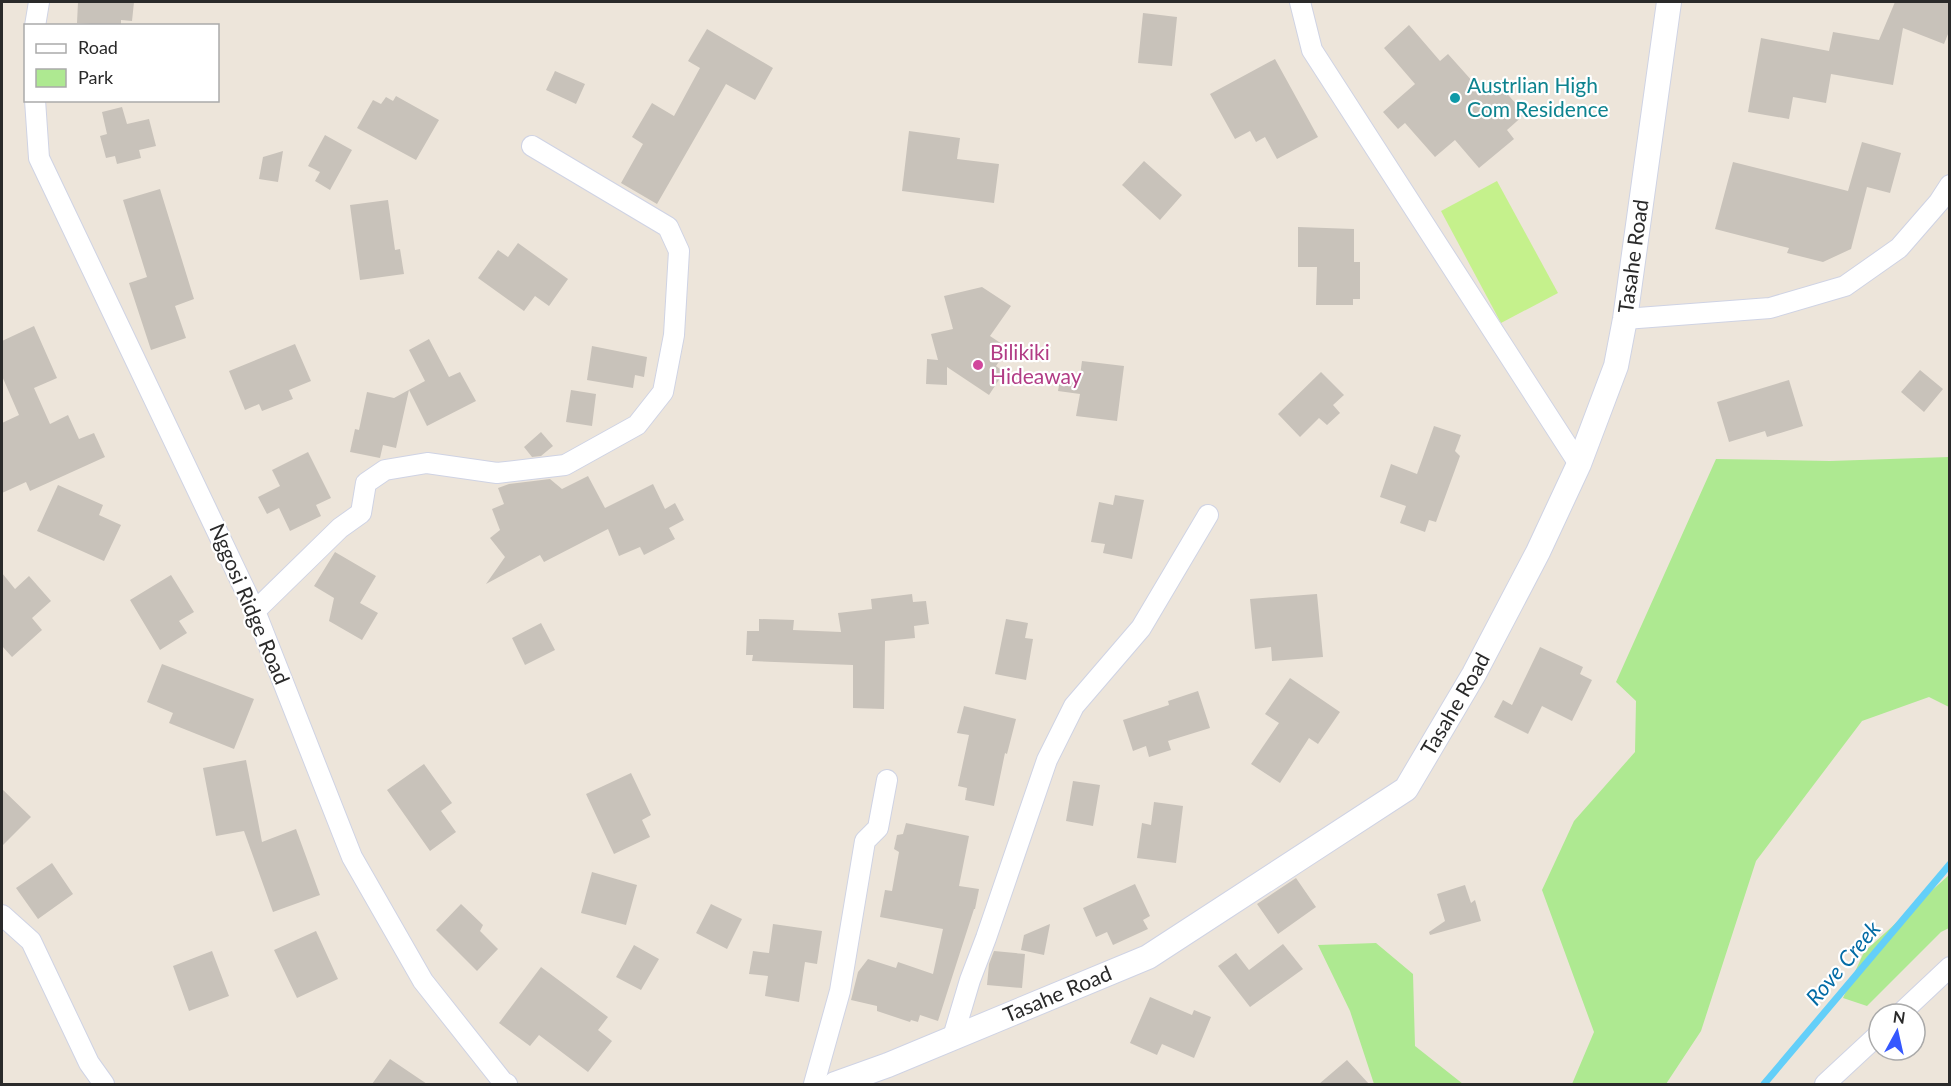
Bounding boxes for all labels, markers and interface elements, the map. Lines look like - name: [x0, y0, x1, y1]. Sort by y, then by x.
- legend: [24, 24, 219, 102]
- text: Road: [78, 36, 118, 58]
- text: Park: [78, 66, 114, 88]
- place label: Austrlian High Com Residence: [1467, 72, 1609, 121]
- marker: Austrlian High Com Residence: [1448, 91, 1462, 105]
- street label: Tasahe Road: [1612, 198, 1652, 315]
- place label: Bilikiki Hideaway: [990, 339, 1082, 388]
- marker: Bilikiki Hideaway: [971, 358, 985, 372]
- street label: Nggosi Ridge Road: [205, 519, 296, 688]
- street label: Tasahe Road: [1415, 648, 1494, 759]
- water label: Rove Creek: [1800, 915, 1886, 1010]
- street label: Tasahe Road: [999, 960, 1115, 1027]
- north arrow: [1867, 1002, 1927, 1062]
- text: N: [1892, 1006, 1907, 1027]

